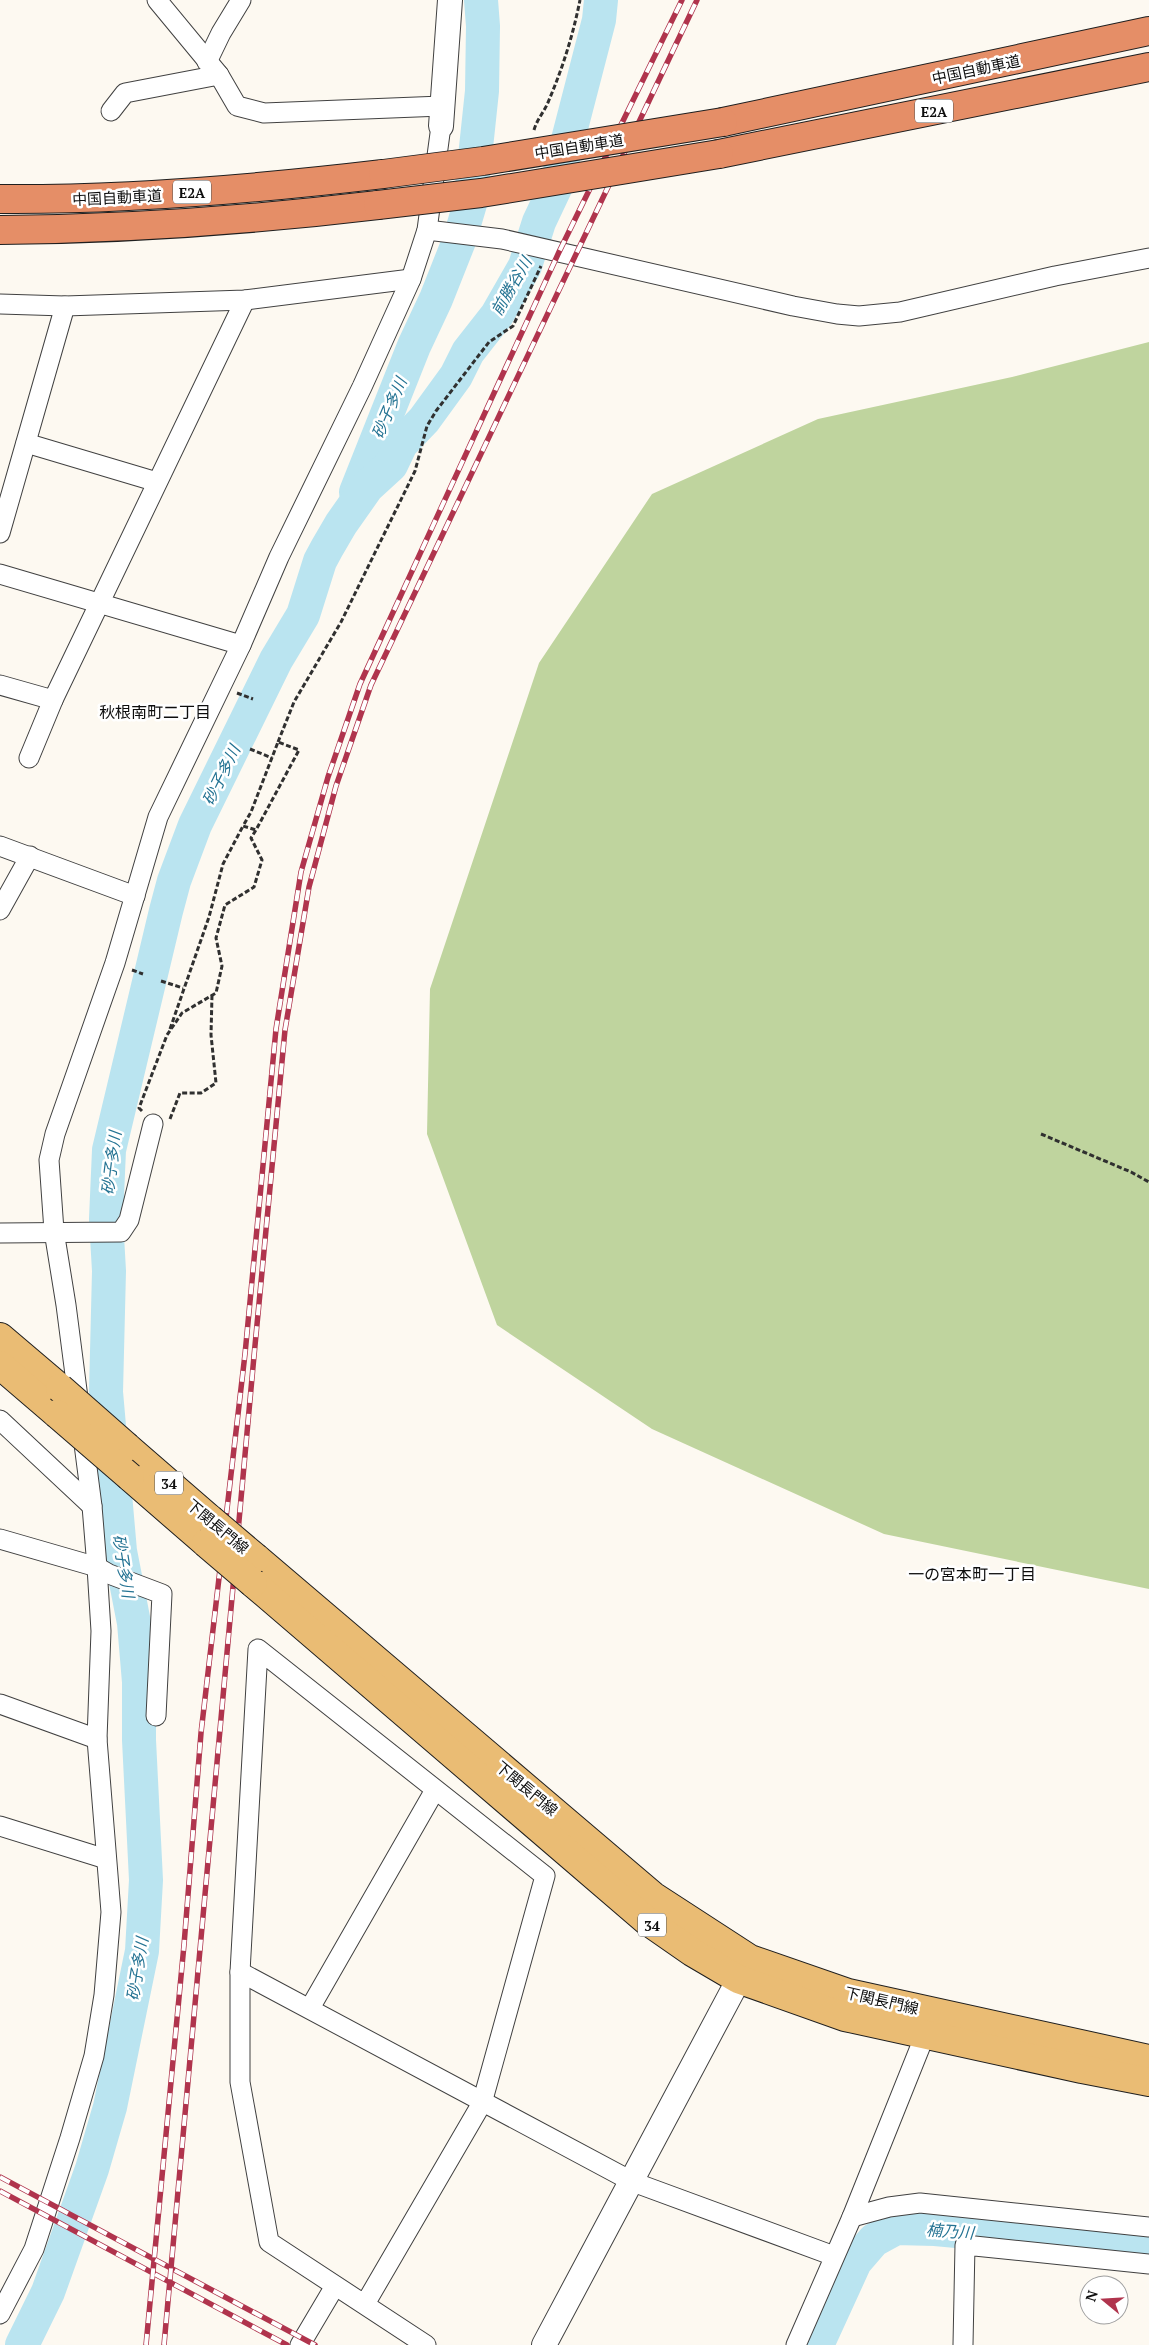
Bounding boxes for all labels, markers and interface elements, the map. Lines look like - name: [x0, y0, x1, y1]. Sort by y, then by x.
- street label: 中国自動車道: [930, 50, 1022, 88]
- road number: E2A: [915, 100, 953, 122]
- street label: 中国自動車道: [533, 129, 625, 163]
- road number: E2A: [173, 180, 211, 203]
- street label: 中国自動車道: [72, 185, 162, 209]
- water label: 前勝谷川: [485, 251, 538, 319]
- water label: 砂子多川: [366, 372, 412, 442]
- district label: 秋根南町二丁目: [99, 701, 211, 723]
- water label: 砂子多川: [197, 740, 246, 809]
- water label: 砂子多川: [96, 1128, 126, 1196]
- road number: 34: [155, 1472, 183, 1495]
- street label: 下関長門線: [183, 1494, 253, 1558]
- water label: 砂子多川: [108, 1533, 140, 1601]
- district label: 一の宮本町一丁目: [908, 1563, 1036, 1585]
- street label: 下関長門線: [492, 1756, 562, 1820]
- road number: 34: [638, 1914, 666, 1936]
- water label: 砂子多川: [121, 1934, 153, 2002]
- street label: 下関長門線: [843, 1982, 921, 2018]
- water label: 楠乃川: [925, 2218, 977, 2244]
- north arrow: [1079, 2275, 1129, 2325]
- text: N: [1080, 2287, 1102, 2304]

